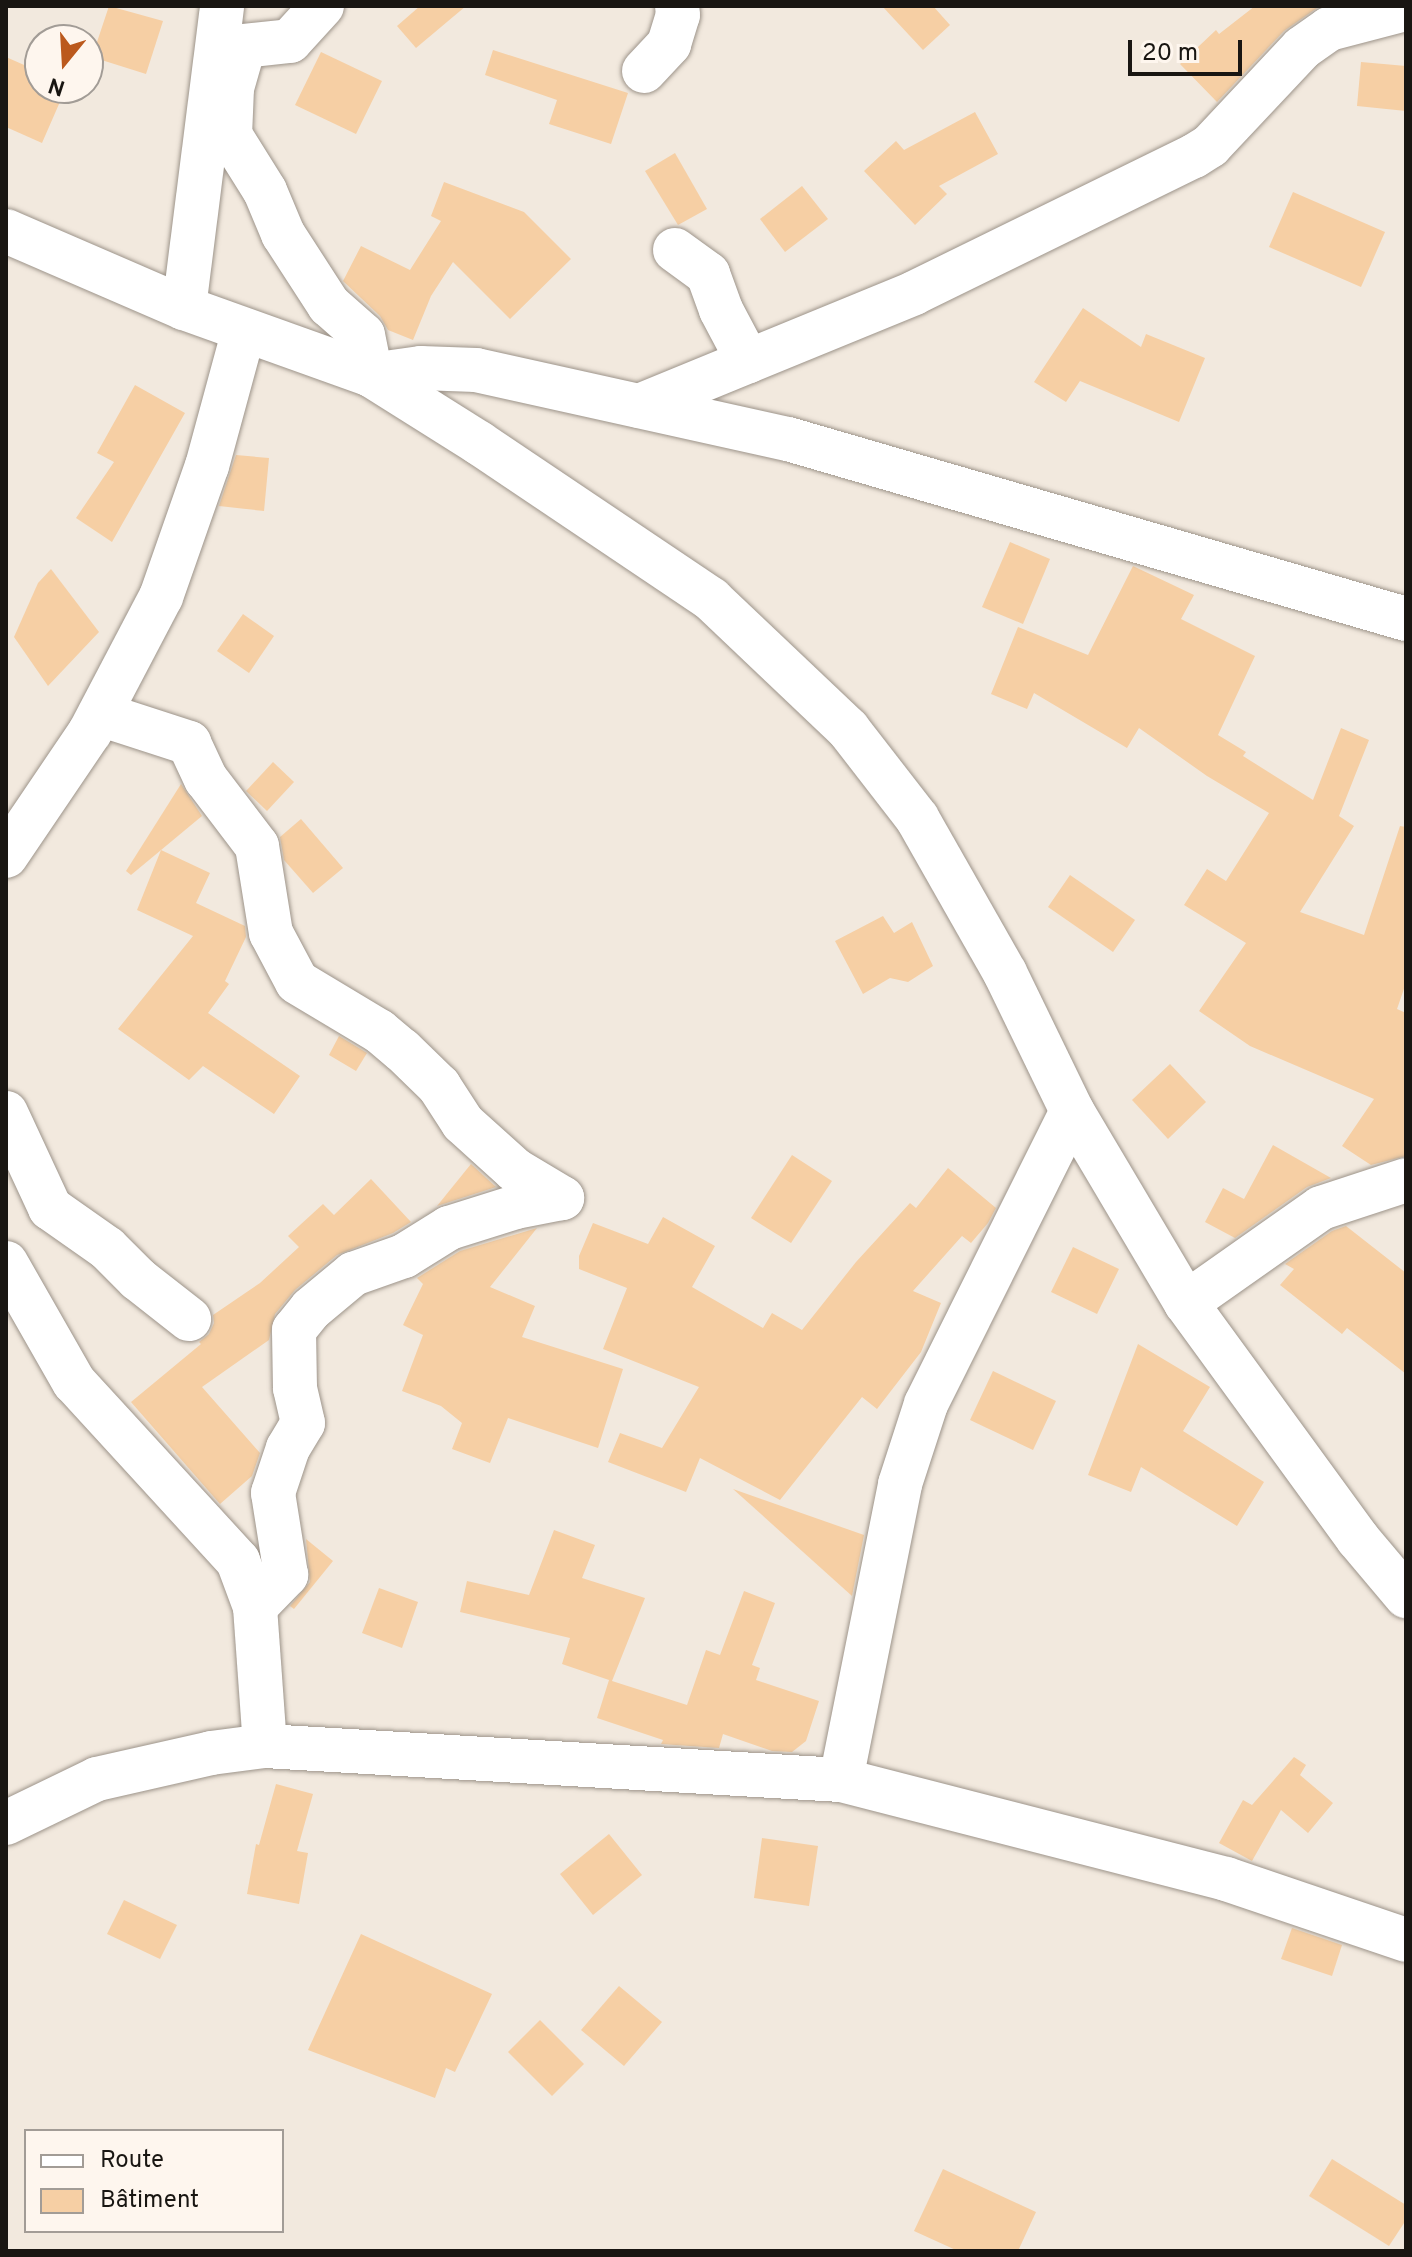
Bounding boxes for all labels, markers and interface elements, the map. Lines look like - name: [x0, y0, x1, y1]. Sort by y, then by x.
- north arrow: [24, 24, 104, 104]
- scale bar: [1132, 24, 1246, 74]
- text: 20 m: [1142, 39, 1198, 69]
- text: N: [45, 70, 69, 101]
- legend: [24, 2129, 284, 2233]
- text: Route: [100, 2146, 164, 2176]
- text: Bâtiment: [100, 2186, 199, 2216]

